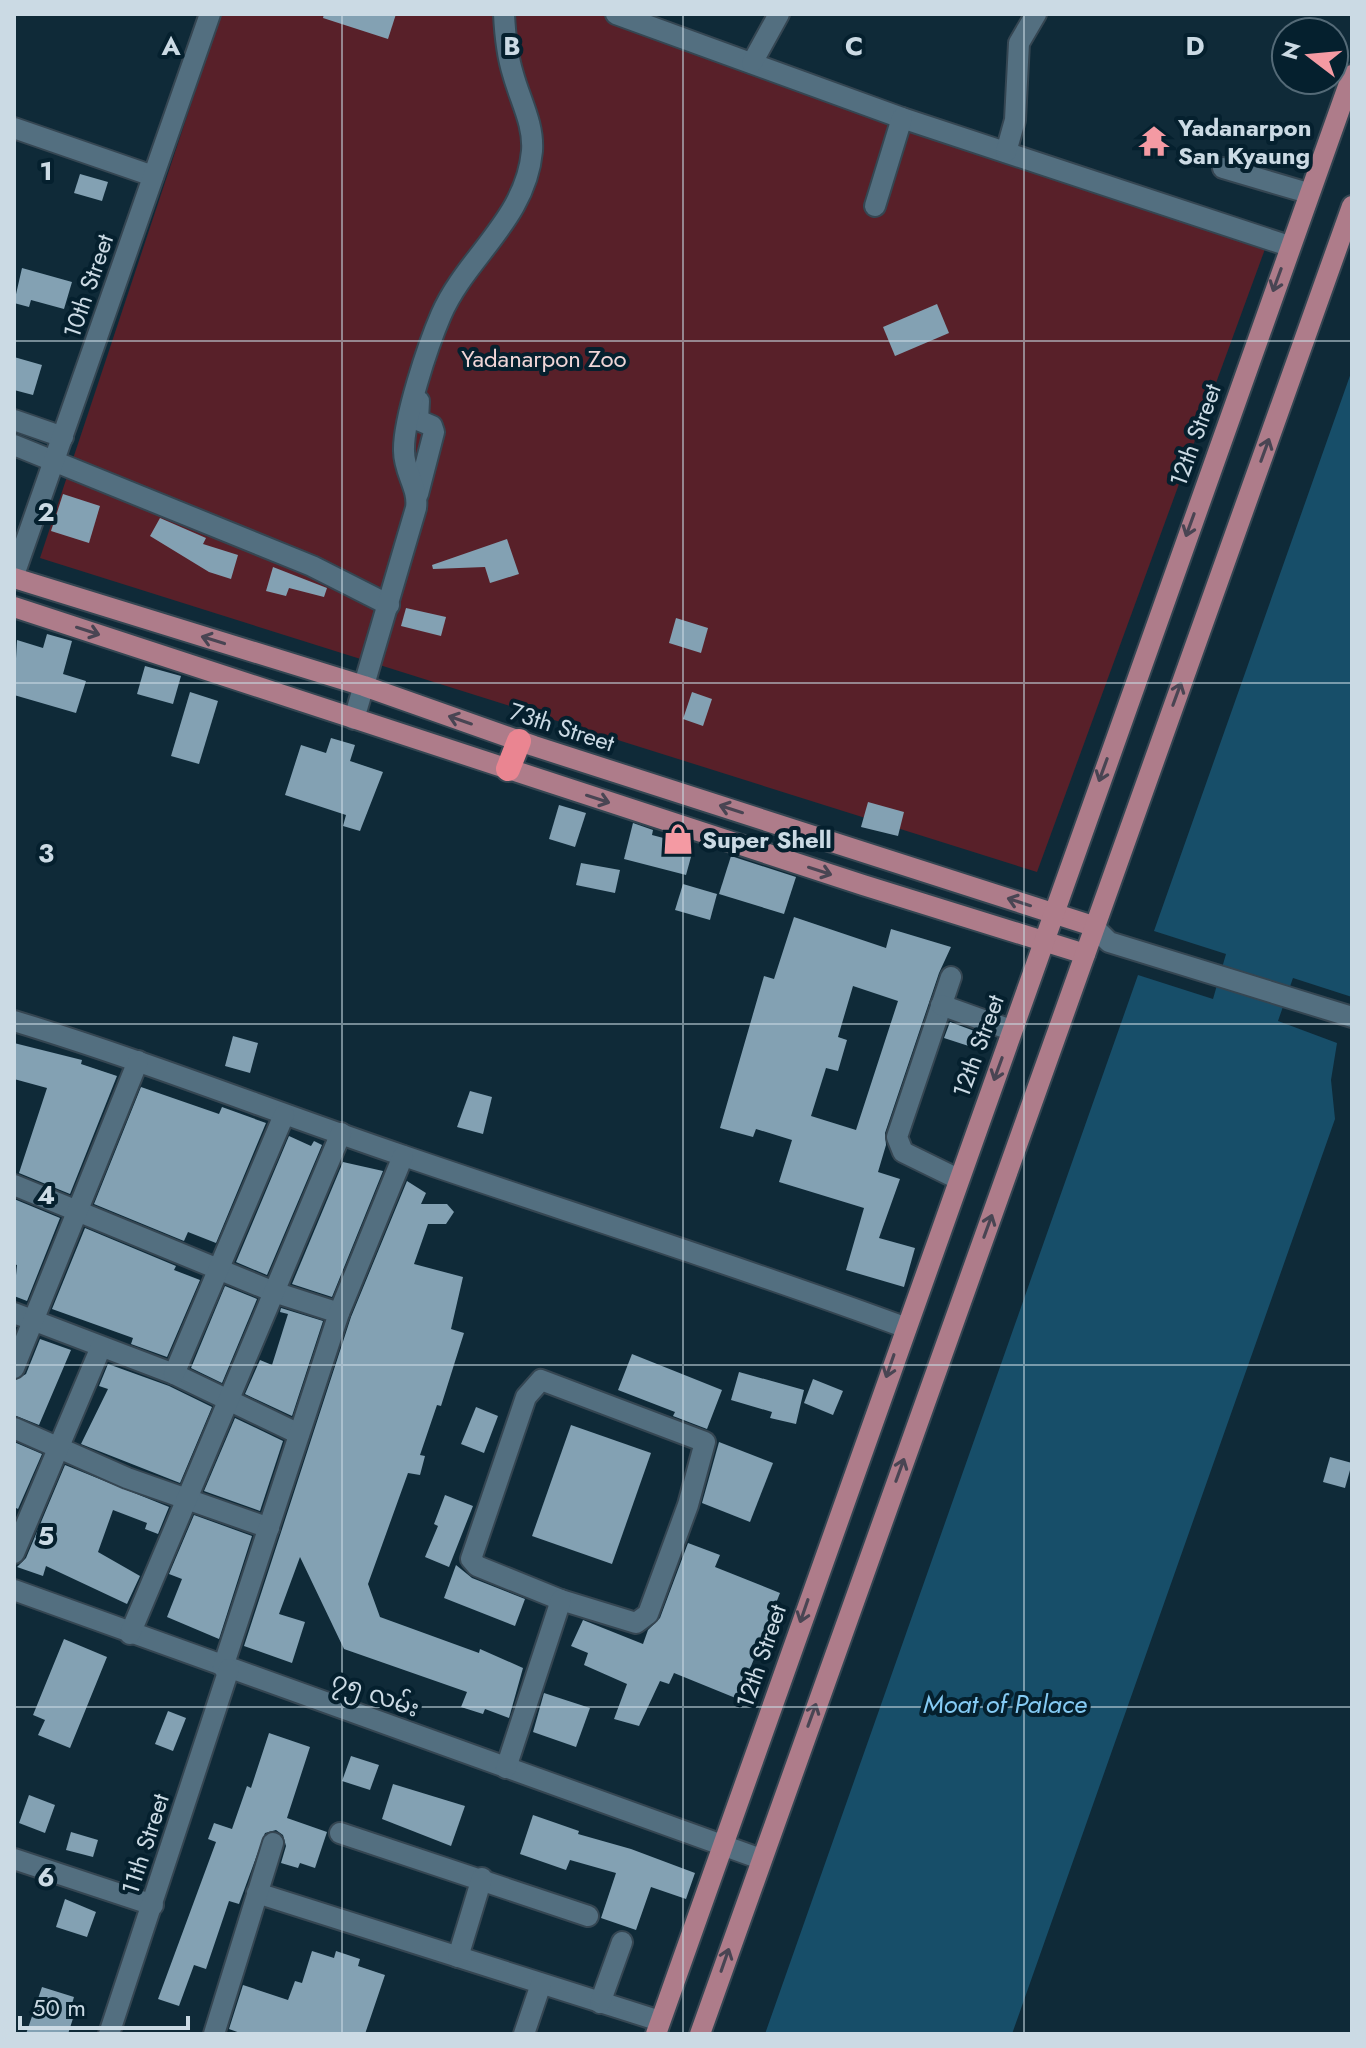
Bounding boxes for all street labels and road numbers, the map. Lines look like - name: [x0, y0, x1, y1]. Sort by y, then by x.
- street label: 10th Street: [54, 229, 122, 343]
- street label: 12th Street: [1160, 378, 1230, 491]
- street label: 73th Street: [505, 694, 619, 760]
- street label: 12th Street: [943, 989, 1013, 1102]
- street label: 12th Street: [727, 1599, 795, 1712]
- street label: ၇၅ လမ်း: [327, 1662, 424, 1728]
- street label: 11th Street: [112, 1789, 178, 1899]

